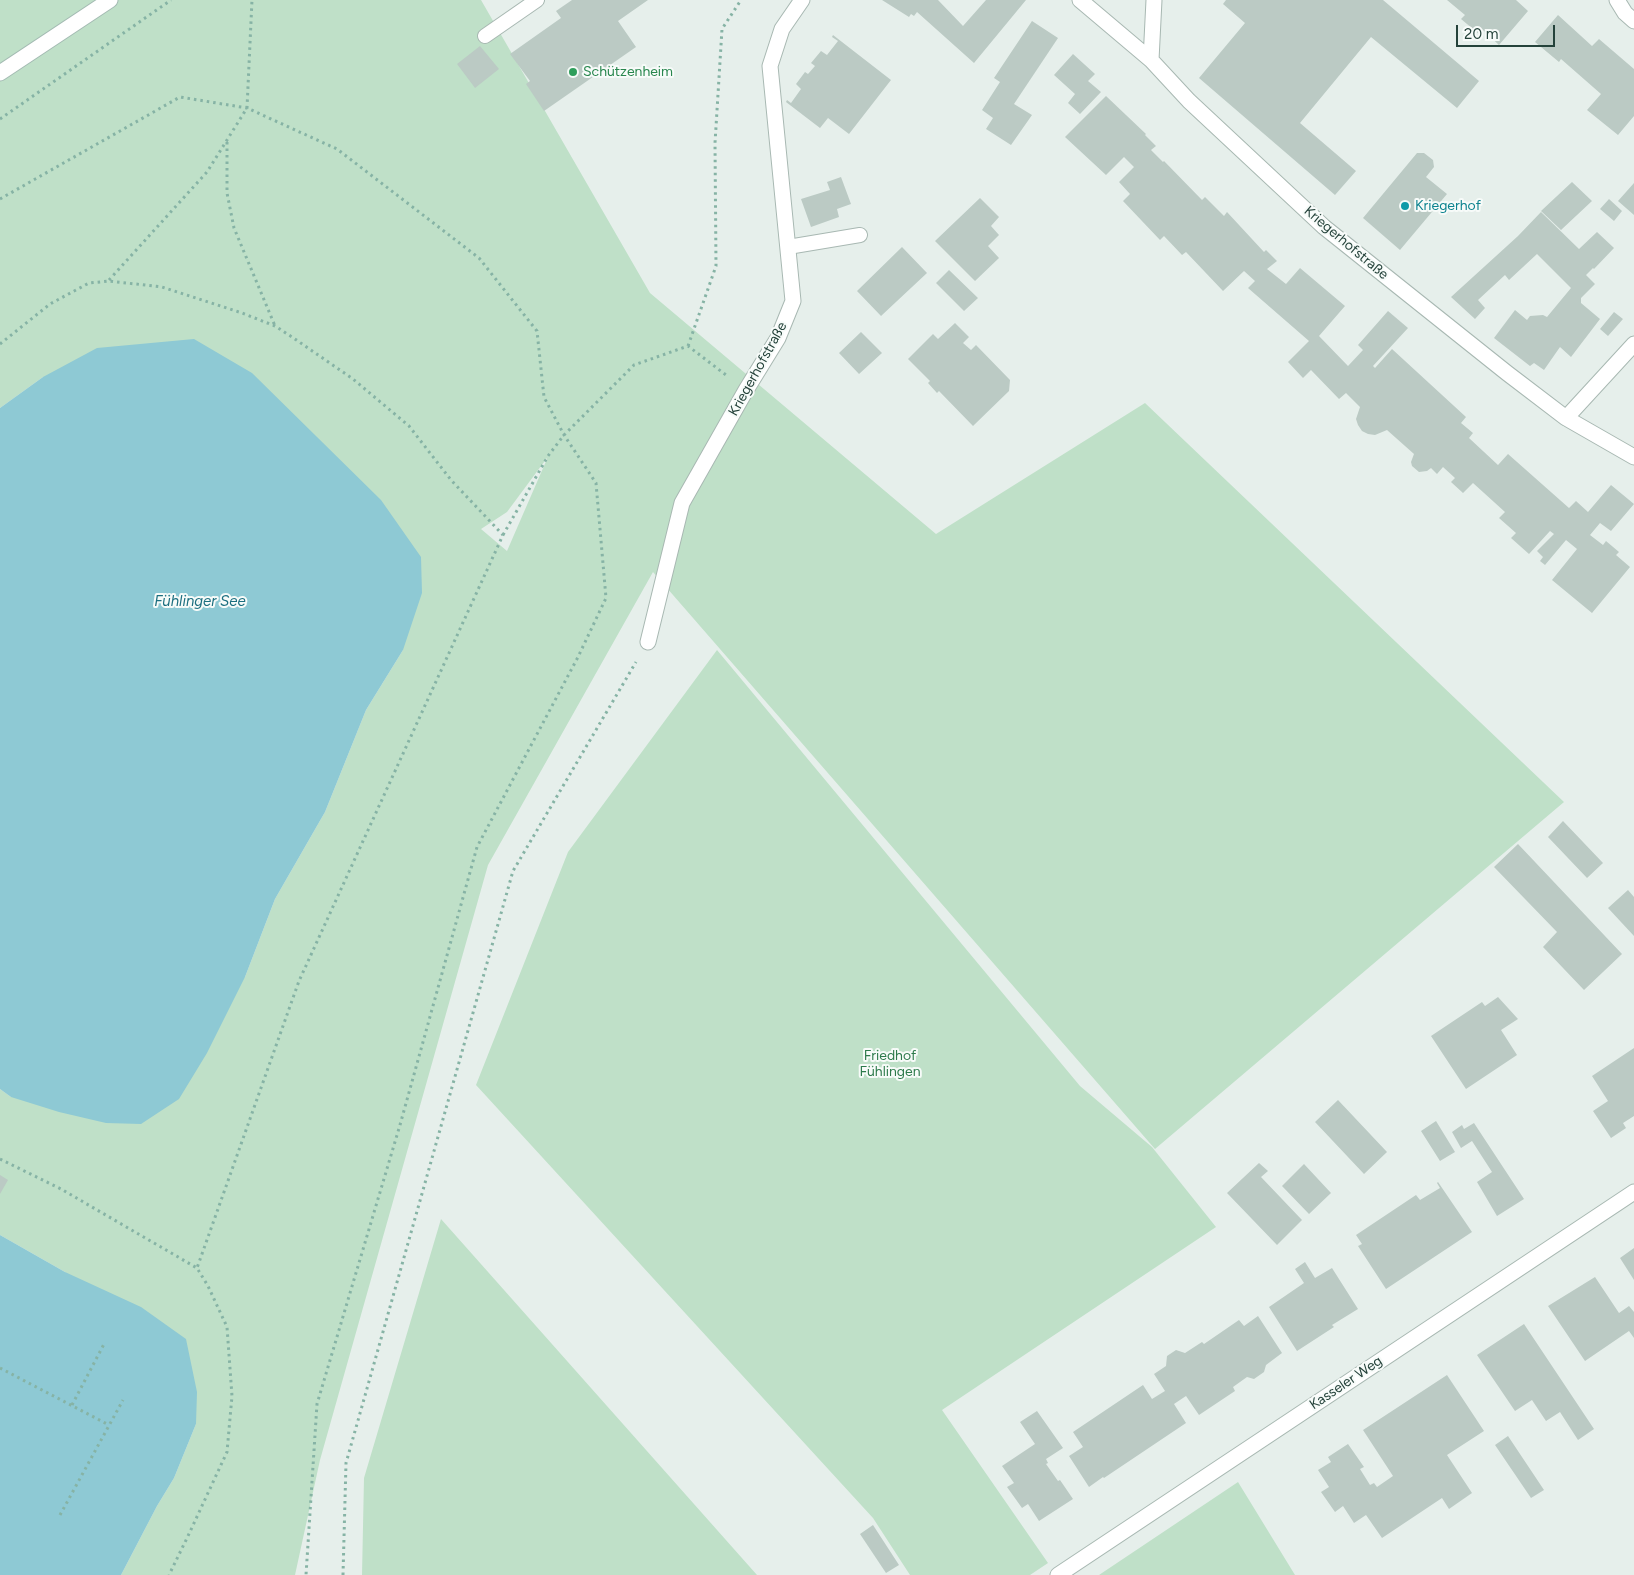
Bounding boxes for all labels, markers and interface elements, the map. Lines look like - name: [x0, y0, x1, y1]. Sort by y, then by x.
- scale bar: [1459, 15, 1558, 47]
- text: 20 m: [1464, 25, 1498, 43]
- place label: Schützenheim: [583, 64, 673, 80]
- marker: Schützenheim: [567, 66, 579, 78]
- place label: Kriegerhof: [1415, 198, 1481, 214]
- marker: Kriegerhof: [1399, 200, 1411, 212]
- street label: Kriegerhofstraße: [1300, 203, 1392, 283]
- street label: Kriegerhofstraße: [725, 319, 791, 419]
- water label: Fühlinger See: [154, 593, 246, 611]
- park label: Friedhof Fühlingen: [860, 1048, 920, 1080]
- street label: Kasseler Weg: [1307, 1353, 1385, 1413]

